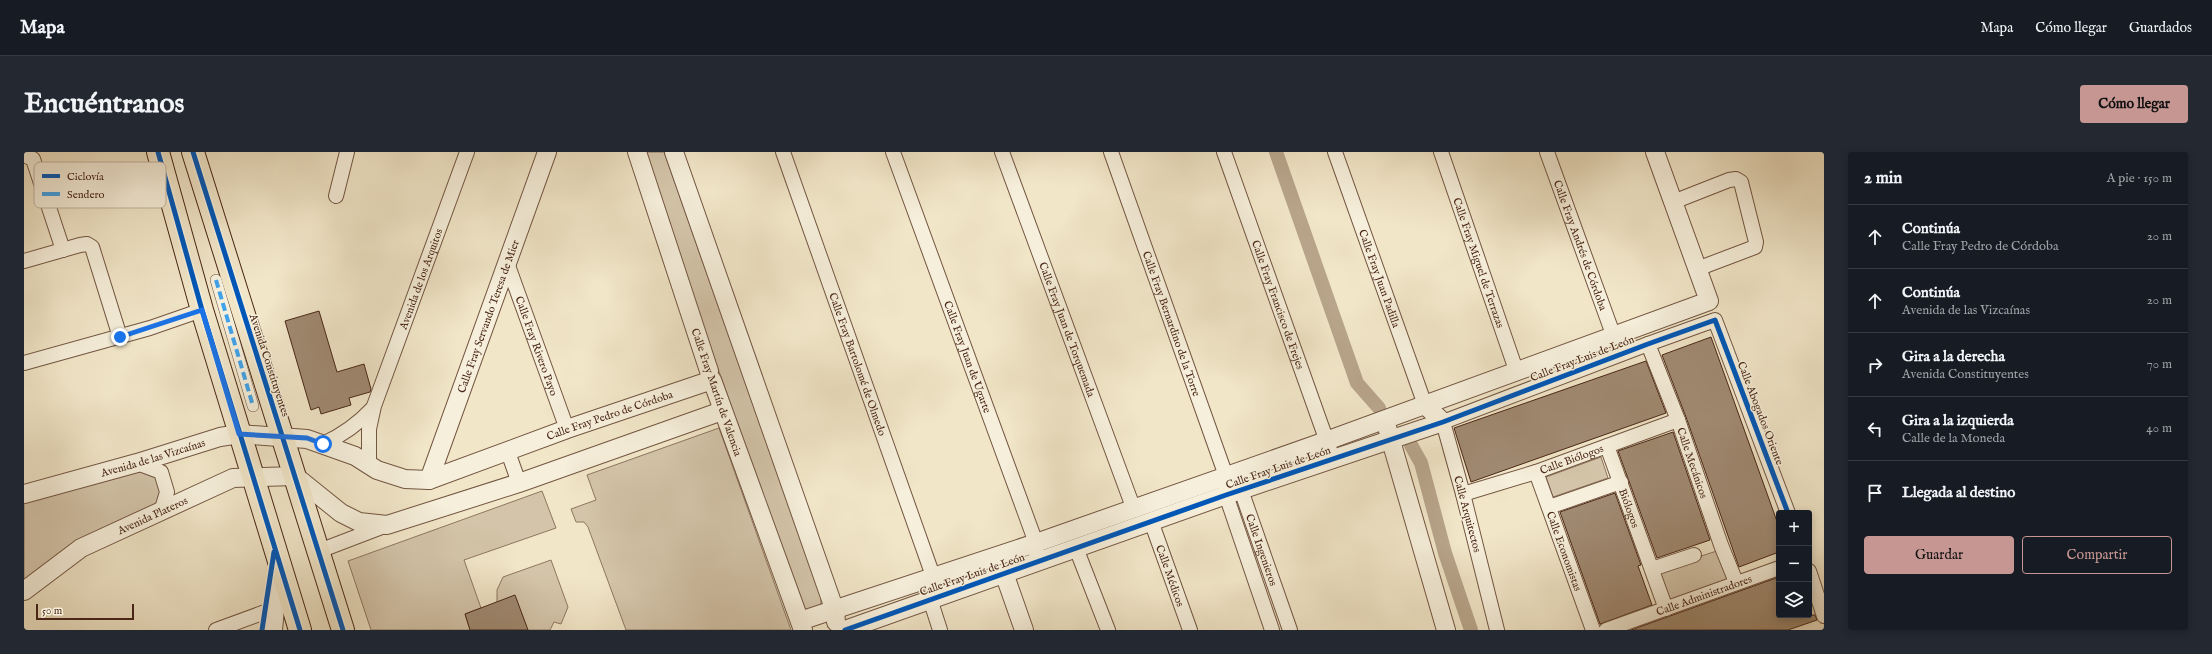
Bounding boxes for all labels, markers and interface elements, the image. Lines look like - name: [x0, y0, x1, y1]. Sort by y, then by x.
- text: Mapa: [20, 16, 65, 40]
- text: Mapa: [1980, 19, 2013, 37]
- text: Cómo llegar: [2035, 19, 2107, 37]
- text: Guardados: [2129, 19, 2192, 37]
- button: Cómo llegar: [2080, 85, 2188, 123]
- text: Encuéntranos: [24, 87, 184, 122]
- legend: [34, 162, 166, 208]
- text: 2 min: [1864, 168, 1902, 189]
- text: Ciclovía: [67, 170, 104, 184]
- text: A pie · 150 m: [2107, 170, 2172, 187]
- street label: Calle Fray Andrés de Córdoba: [1550, 178, 1610, 313]
- text: Sendero: [67, 188, 105, 202]
- street label: Calle Fray Miguel de Terrazas: [1449, 196, 1507, 330]
- text: Continúa: [1902, 219, 1960, 238]
- icon: ahead: [1864, 226, 1886, 248]
- street label: Avenida de los Arquitos: [396, 227, 446, 333]
- street label: Calle Fray Juan Padilla: [1355, 228, 1403, 330]
- text: 20 m: [2147, 228, 2172, 245]
- street label: Calle Fray Servando Teresa de Mier: [455, 238, 523, 395]
- street label: Calle Fray Francisco de Frejes: [1248, 238, 1307, 372]
- text: Calle Fray Pedro de Córdoba: [1902, 238, 2059, 255]
- street label: Calle Fray Bernardino de la Torre: [1139, 249, 1203, 398]
- street label: Calle Fray Juan de Torquemada: [1035, 260, 1098, 399]
- text: Continúa: [1902, 283, 1960, 302]
- icon: ahead: [1864, 290, 1886, 312]
- street label: Calle Fray Bartolomé de Olmedo: [825, 291, 889, 438]
- text: 20 m: [2147, 292, 2172, 309]
- street label: Calle Fray Rivero Payo: [512, 294, 560, 398]
- street label: Calle Fray Juan de Ugarte: [940, 299, 994, 415]
- text: Avenida de las Vizcaínas: [1902, 302, 2030, 319]
- street label: Avenida Constituyentes: [245, 311, 292, 419]
- street label: Calle Fray Martín de Valencia: [688, 327, 745, 458]
- route end: [111, 328, 129, 346]
- street label: Calle Fray Luis de León: [1528, 333, 1636, 385]
- text: Gira a la derecha: [1902, 347, 2005, 366]
- icon: right: [1864, 354, 1886, 376]
- text: 70 m: [2147, 356, 2172, 373]
- street label: Calle Abogados Oriente: [1734, 360, 1786, 467]
- text: Avenida Constituyentes: [1902, 366, 2029, 383]
- street label: Calle Fray Pedro de Córdoba: [545, 388, 675, 444]
- text: Gira a la izquierda: [1902, 411, 2014, 430]
- icon: left: [1864, 418, 1886, 440]
- text: 40 m: [2146, 420, 2172, 437]
- street label: Calle Mecánicos: [1673, 426, 1711, 501]
- text: Calle de la Moneda: [1902, 430, 2005, 447]
- route start: [314, 435, 332, 453]
- street label: Avenida de las Vizcaínas: [98, 436, 207, 481]
- street label: Calle Biólogos: [1538, 442, 1606, 478]
- street label: Calle Fray Luis de León: [1224, 443, 1333, 492]
- street label: Calle Arquitectos: [1450, 474, 1484, 554]
- icon: arrive: [1864, 482, 1886, 504]
- text: Llegada al destino: [1902, 483, 2015, 502]
- street label: Biólogos: [1615, 487, 1642, 530]
- street label: Avenida Plateros: [115, 494, 190, 539]
- street label: Calle Economistas: [1543, 510, 1584, 593]
- map controls: [1776, 510, 1812, 618]
- button: +: [1776, 510, 1812, 546]
- street label: Calle Ingenieros: [1242, 512, 1280, 588]
- button: Guardar: [1864, 536, 2014, 574]
- button: Compartir: [2022, 536, 2172, 574]
- street label: Calle Médicos: [1152, 543, 1187, 609]
- button: −: [1776, 546, 1812, 582]
- street label: Calle Fray Luis de León: [918, 550, 1027, 599]
- street label: Calle Administradores: [1654, 572, 1754, 619]
- button: layers: [1776, 582, 1812, 618]
- scale bar: [36, 602, 134, 621]
- text: 50 m: [42, 604, 62, 618]

